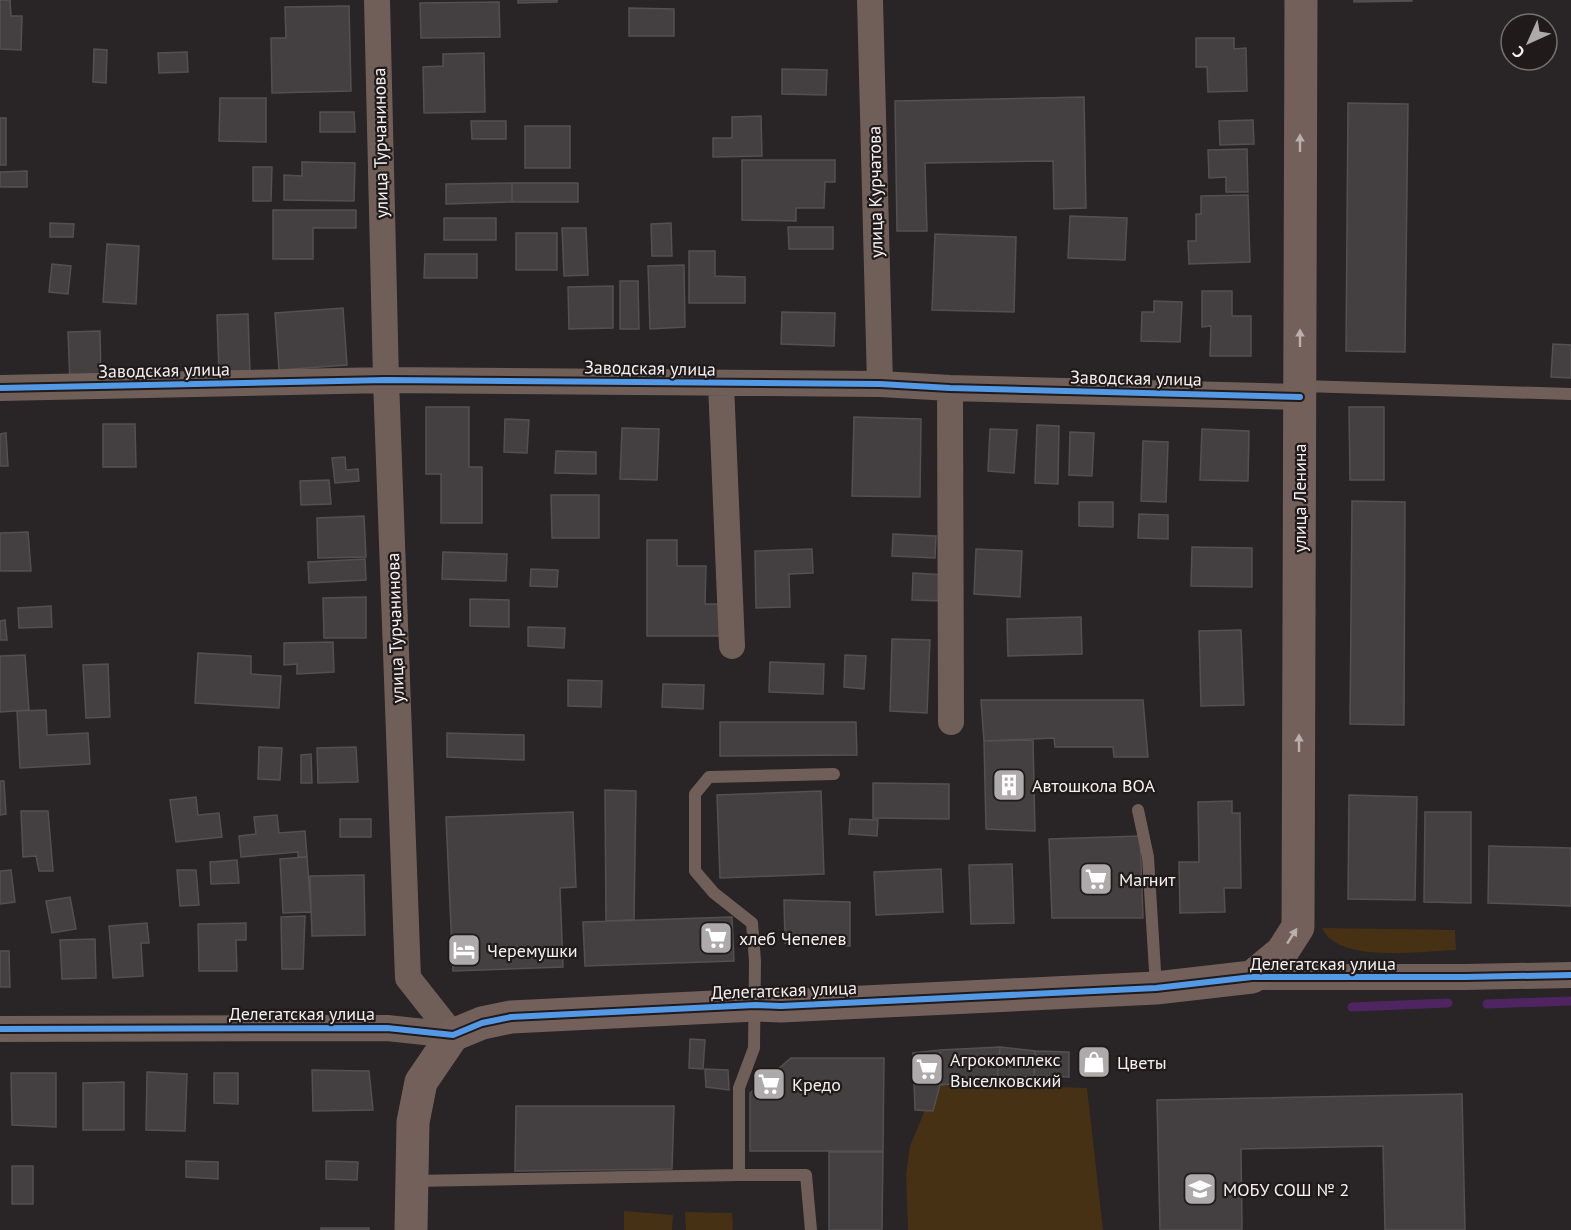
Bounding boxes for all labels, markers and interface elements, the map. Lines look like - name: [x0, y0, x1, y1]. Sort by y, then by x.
- north arrow: [1499, 12, 1559, 72]
- text: С: [1508, 42, 1529, 63]
- street label: улица Турчанинова: [367, 68, 393, 218]
- street label: улица Курчатова: [862, 126, 888, 258]
- one-way arrow: [1295, 133, 1305, 152]
- one-way arrow: [1295, 328, 1305, 347]
- street label: Заводская улица: [584, 355, 716, 381]
- street label: Заводская улица: [98, 357, 230, 383]
- street label: Заводская улица: [1070, 365, 1202, 391]
- street label: улица Ленина: [1288, 443, 1311, 553]
- street label: улица Турчанинова: [381, 552, 409, 704]
- one-way arrow: [1294, 733, 1304, 752]
- building icon: Автошкола ВОА: [991, 767, 1027, 803]
- place label: Автошкола ВОА: [1032, 774, 1155, 797]
- supermarket icon: Магнит: [1078, 861, 1114, 897]
- place label: Магнит: [1119, 868, 1176, 891]
- supermarket icon: хлеб Чепелев: [698, 920, 734, 956]
- place label: хлеб Чепелев: [739, 927, 846, 950]
- one-way arrow: [1287, 928, 1298, 944]
- hotel icon: Черемушки: [446, 932, 482, 968]
- place label: Черемушки: [487, 939, 578, 962]
- street label: Делегатская улица: [1250, 952, 1396, 975]
- street label: Делегатская улица: [711, 976, 857, 1004]
- street label: Делегатская улица: [229, 1002, 375, 1025]
- shop icon: Цветы: [1076, 1044, 1112, 1080]
- place label: Агрокомплекс Выселковский: [950, 1048, 1061, 1092]
- supermarket icon: Агрокомплекс Выселковский: [909, 1051, 945, 1087]
- place label: Цветы: [1117, 1051, 1167, 1074]
- supermarket icon: Кредо: [751, 1066, 787, 1102]
- place label: Кредо: [792, 1073, 841, 1096]
- school or university icon: МОБУ СОШ № 2: [1182, 1171, 1218, 1207]
- place label: МОБУ СОШ № 2: [1223, 1178, 1349, 1201]

